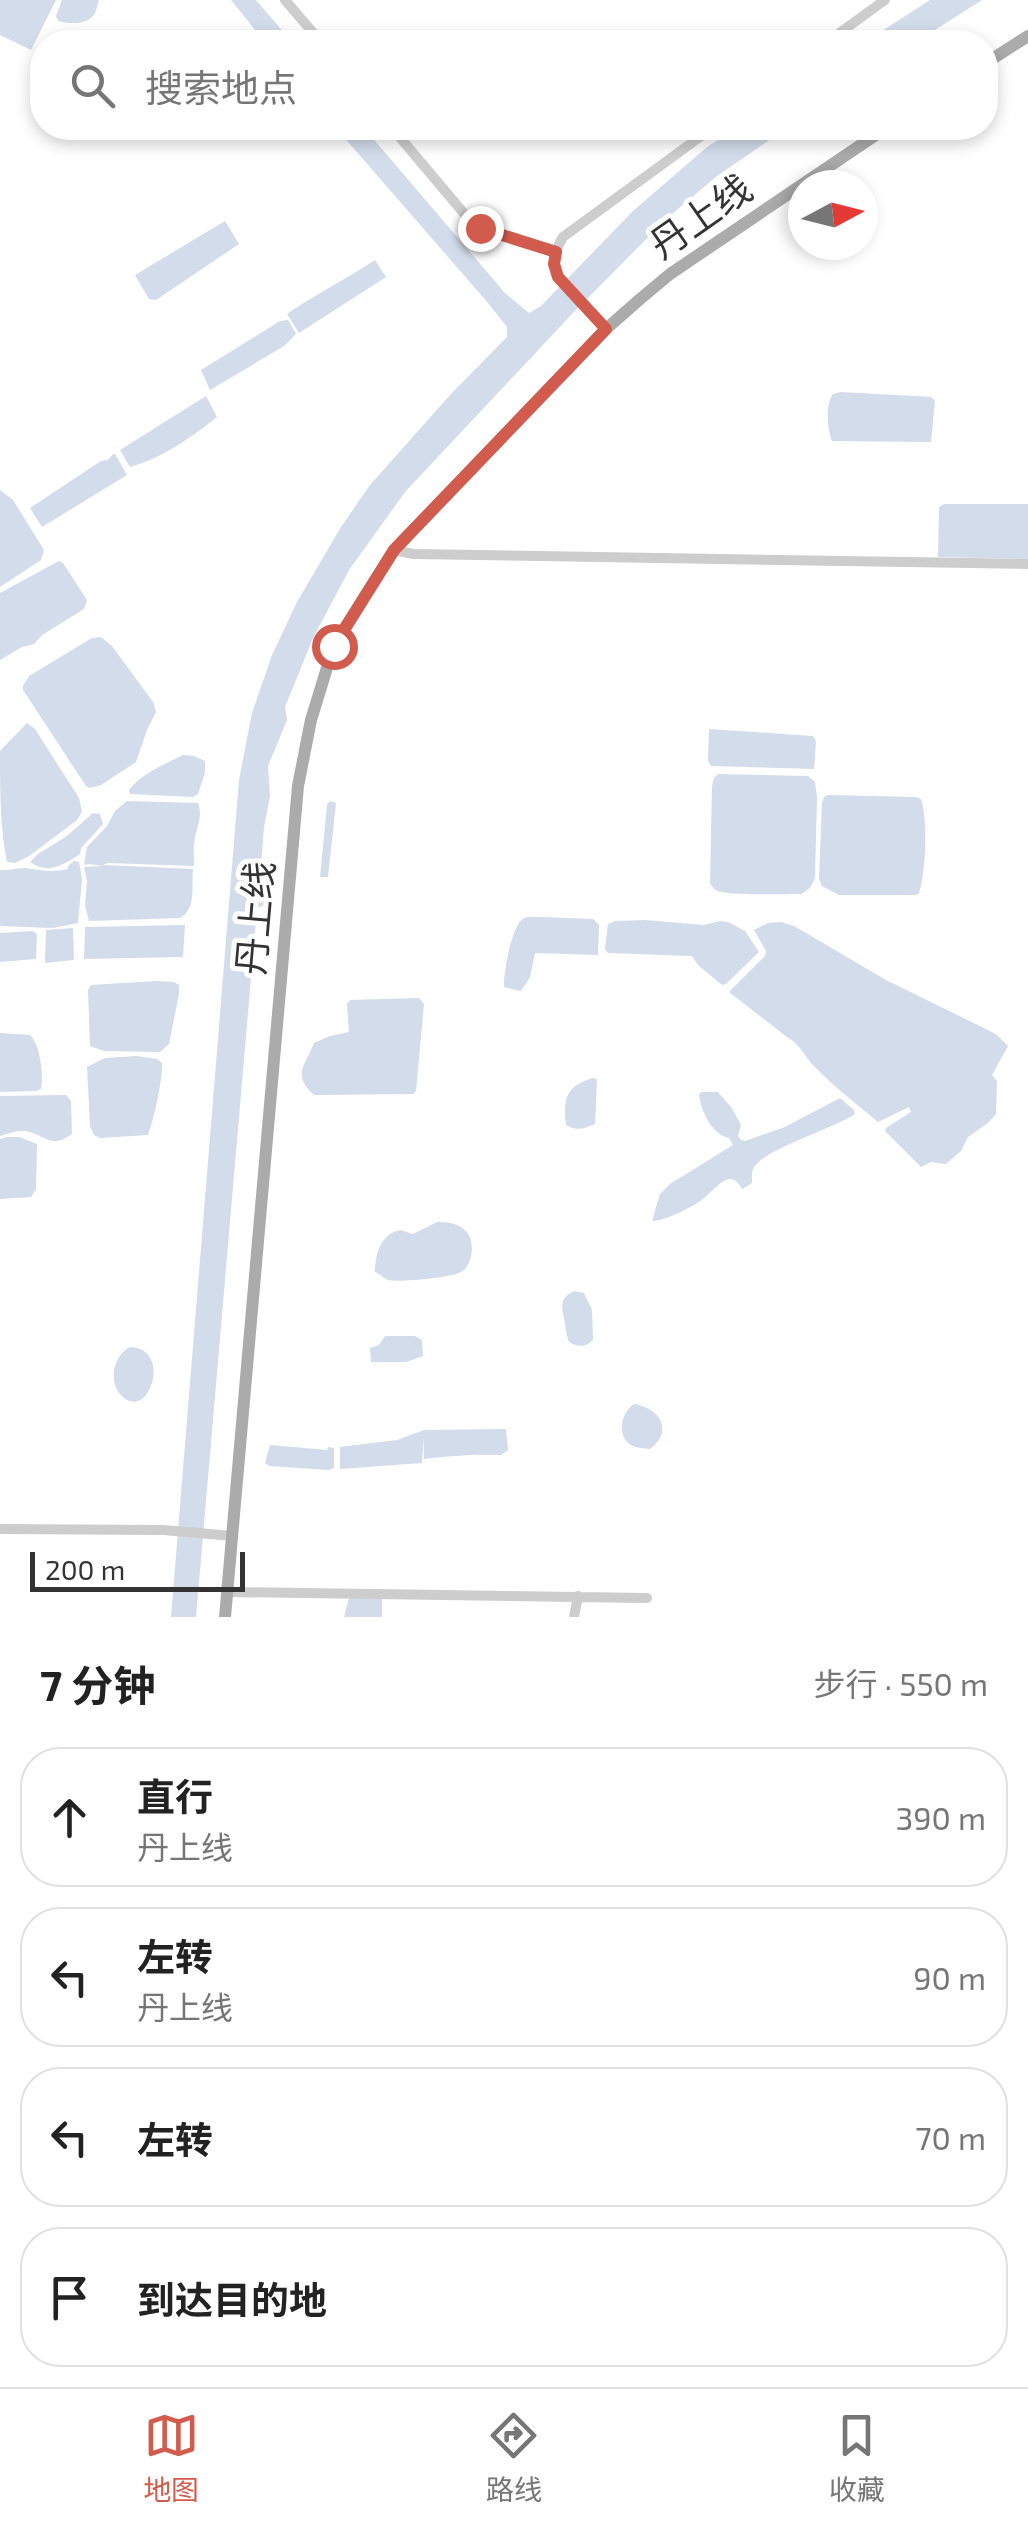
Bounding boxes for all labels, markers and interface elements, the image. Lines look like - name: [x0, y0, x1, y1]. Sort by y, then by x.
- search box: [30, 30, 998, 140]
- icon: search: [65, 58, 120, 113]
- text: 搜索地点: [145, 64, 297, 110]
- street label: 丹上线: [640, 164, 760, 267]
- north arrow: [788, 170, 878, 260]
- route end: [458, 206, 504, 252]
- route start: [312, 624, 358, 670]
- street label: 丹上线: [226, 859, 282, 977]
- scale bar: [30, 1547, 245, 1592]
- text: 200 m: [45, 1552, 125, 1586]
- text: 7 分钟: [40, 1659, 155, 1709]
- text: 步行 · 550 m: [813, 1664, 988, 1702]
- text: 直行: [137, 1773, 213, 1819]
- icon: ahead: [42, 1790, 97, 1845]
- text: 390 m: [895, 1798, 986, 1836]
- text: 丹上线: [137, 1827, 233, 1865]
- text: 左转: [137, 1933, 213, 1979]
- icon: left: [42, 1950, 97, 2005]
- text: 90 m: [913, 1958, 986, 1996]
- text: 丹上线: [137, 1987, 233, 2025]
- icon: left: [42, 2110, 97, 2165]
- text: 左转: [137, 2116, 213, 2162]
- text: 70 m: [915, 2118, 986, 2156]
- icon: arrive: [42, 2270, 97, 2325]
- text: 到达目的地: [137, 2276, 327, 2322]
- tab: 地图: [143, 2408, 199, 2508]
- tab: 路线: [486, 2408, 542, 2508]
- tab: 收藏: [829, 2408, 885, 2508]

